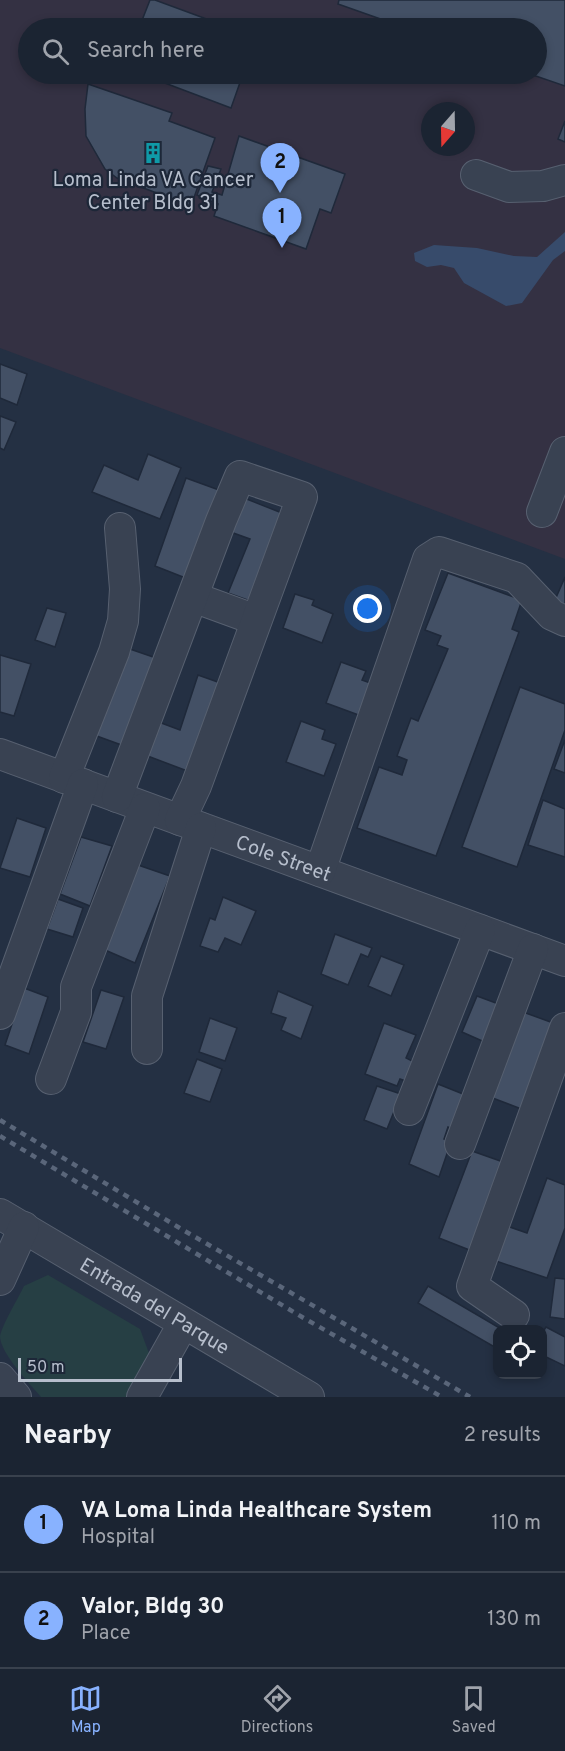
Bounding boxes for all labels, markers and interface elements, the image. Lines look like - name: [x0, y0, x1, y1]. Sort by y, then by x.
- search box: [18, 18, 547, 84]
- icon: search: [39, 35, 72, 68]
- text: Search here: [87, 38, 205, 65]
- north arrow: [421, 102, 475, 156]
- building icon: Loma Linda VA Cancer Center Bldg 31: [141, 141, 165, 165]
- pin: 2: [260, 144, 300, 193]
- place label: Loma Linda VA Cancer Center Bldg 31: [53, 168, 254, 217]
- pin: 1: [262, 198, 302, 248]
- your location: [353, 594, 382, 623]
- street label: Cole Street: [231, 830, 334, 889]
- street label: Entrada del Parque: [74, 1253, 234, 1362]
- map controls: [493, 1325, 547, 1379]
- button: locate: [493, 1325, 547, 1379]
- scale bar: [18, 1355, 182, 1382]
- text: 50 m: [27, 1358, 65, 1378]
- text: Nearby: [24, 1420, 112, 1453]
- text: 2 results: [464, 1423, 541, 1449]
- text: VA Loma Linda Healthcare System: [81, 1498, 432, 1525]
- text: 1: [40, 1511, 48, 1537]
- text: 110 m: [492, 1511, 541, 1537]
- text: Hospital: [81, 1525, 155, 1551]
- text: Valor, Bldg 30: [81, 1594, 225, 1621]
- text: 2: [37, 1607, 50, 1633]
- text: 130 m: [487, 1607, 541, 1633]
- text: Place: [81, 1621, 131, 1647]
- tab: Map: [69, 1682, 102, 1738]
- tab: Directions: [241, 1682, 313, 1738]
- tab: Saved: [452, 1682, 496, 1738]

